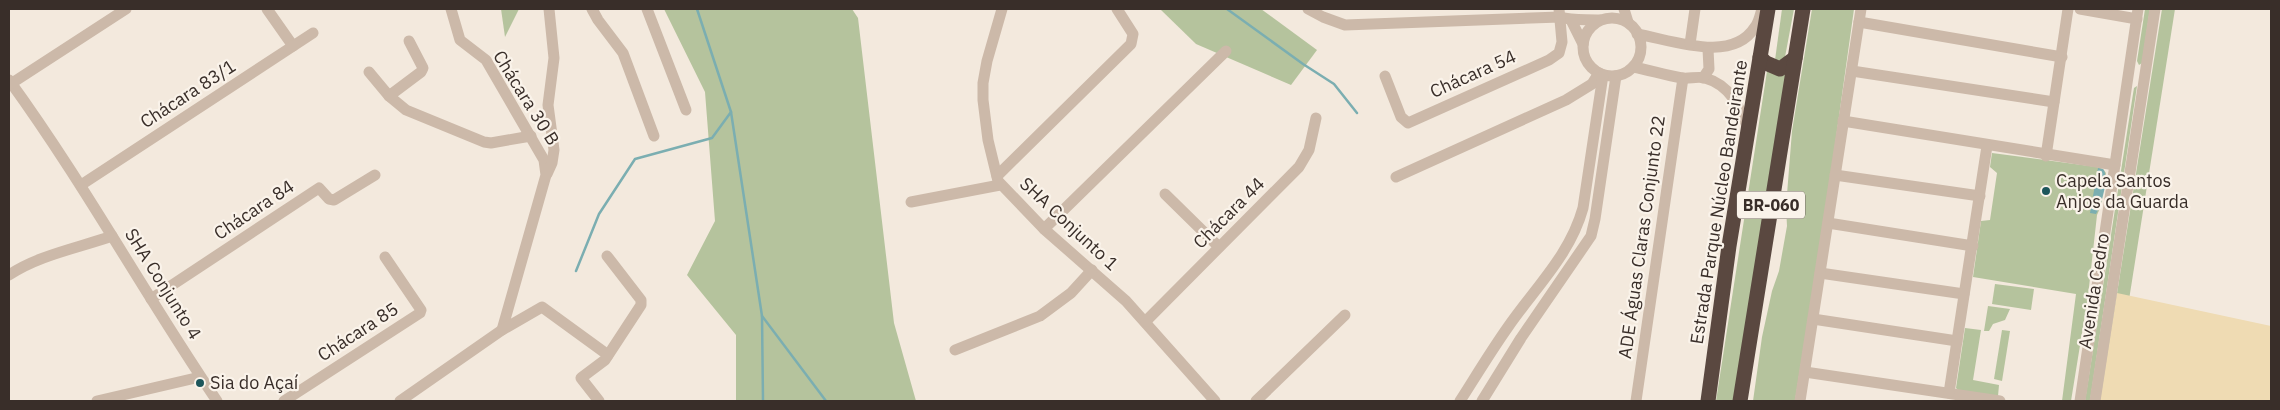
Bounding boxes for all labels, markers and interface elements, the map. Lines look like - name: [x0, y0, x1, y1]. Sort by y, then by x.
- street label: Chácara 54: [1426, 44, 1520, 103]
- street label: Chácara 30 B: [488, 46, 565, 149]
- street label: Chácara 83/1: [136, 54, 240, 133]
- street label: Estrada Parque Núcleo Bandeirante: [1685, 58, 1752, 346]
- street label: ADE Águas Claras Conjunto 22: [1613, 114, 1670, 360]
- place label: Capela Santos Anjos da Guarda: [2056, 169, 2189, 213]
- street label: SHA Conjunto 1: [1015, 172, 1124, 275]
- street label: Chácara 44: [1188, 172, 1269, 253]
- street label: Chácara 84: [209, 174, 298, 245]
- marker: Capela Santos Anjos da Guarda: [2040, 185, 2052, 197]
- road number: BR-060: [1737, 192, 1805, 218]
- street label: SHA Conjunto 4: [120, 224, 207, 344]
- street label: Avenida Cedro: [2073, 231, 2114, 350]
- street label: Chácara 85: [313, 297, 402, 366]
- place label: Sia do Açaí: [210, 371, 299, 394]
- marker: Sia do Açaí: [194, 377, 206, 389]

